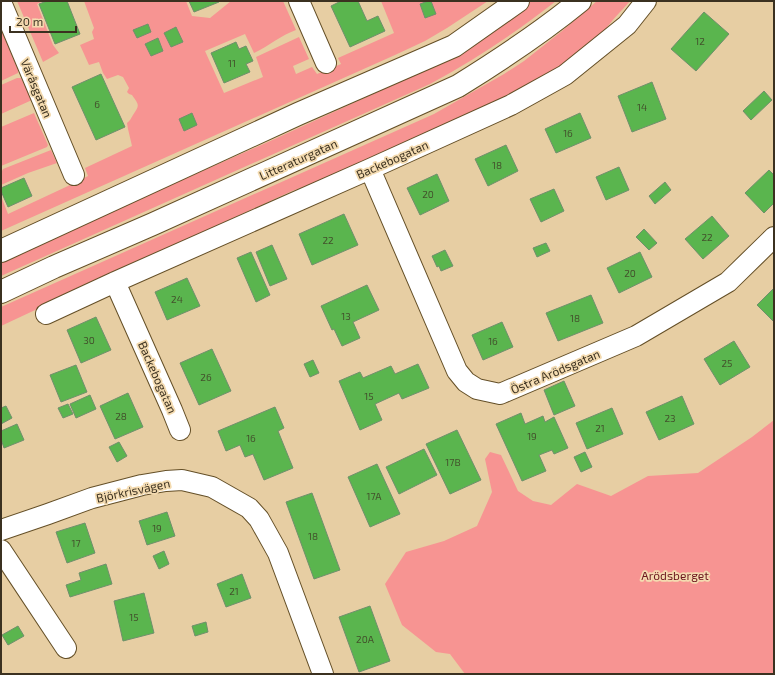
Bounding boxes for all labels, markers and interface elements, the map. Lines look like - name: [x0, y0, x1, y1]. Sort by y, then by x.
- scale bar: [10, 8, 76, 34]
- text: 20 m: [16, 14, 43, 28]
- house number: 12: [695, 35, 705, 47]
- street label: Väråsgatan: [18, 57, 56, 119]
- house number: 11: [228, 57, 236, 69]
- house number: 6: [94, 98, 100, 110]
- house number: 14: [637, 101, 647, 113]
- house number: 16: [563, 127, 573, 139]
- street label: Litteraturgatan: [257, 136, 339, 182]
- street label: Backebogatan: [354, 137, 430, 181]
- house number: 18: [492, 159, 502, 171]
- house number: 20: [422, 188, 434, 200]
- house number: 22: [701, 231, 713, 243]
- house number: 22: [322, 234, 334, 246]
- house number: 20: [624, 267, 636, 279]
- house number: 24: [171, 293, 183, 305]
- house number: 13: [341, 310, 351, 322]
- house number: 18: [570, 312, 580, 324]
- house number: 30: [83, 334, 95, 346]
- house number: 16: [488, 335, 498, 347]
- street label: Backebogatan: [136, 339, 180, 415]
- street label: Östra Arödsgatan: [508, 346, 602, 396]
- house number: 25: [722, 357, 732, 369]
- house number: 26: [200, 371, 212, 383]
- house number: 15: [364, 390, 374, 402]
- house number: 28: [115, 410, 127, 422]
- house number: 23: [664, 412, 676, 424]
- house number: 21: [595, 422, 605, 434]
- house number: 19: [527, 430, 537, 442]
- house number: 16: [246, 432, 256, 444]
- house number: 17B: [445, 456, 461, 468]
- street label: Björkrisvägen: [95, 475, 171, 506]
- house number: 17A: [367, 490, 382, 502]
- house number: 19: [152, 522, 162, 534]
- house number: 18: [308, 530, 318, 542]
- house number: 17: [71, 537, 81, 549]
- park label: Arödsberget: [641, 568, 709, 582]
- house number: 21: [229, 585, 239, 597]
- house number: 15: [129, 611, 139, 623]
- house number: 20A: [356, 633, 375, 645]

